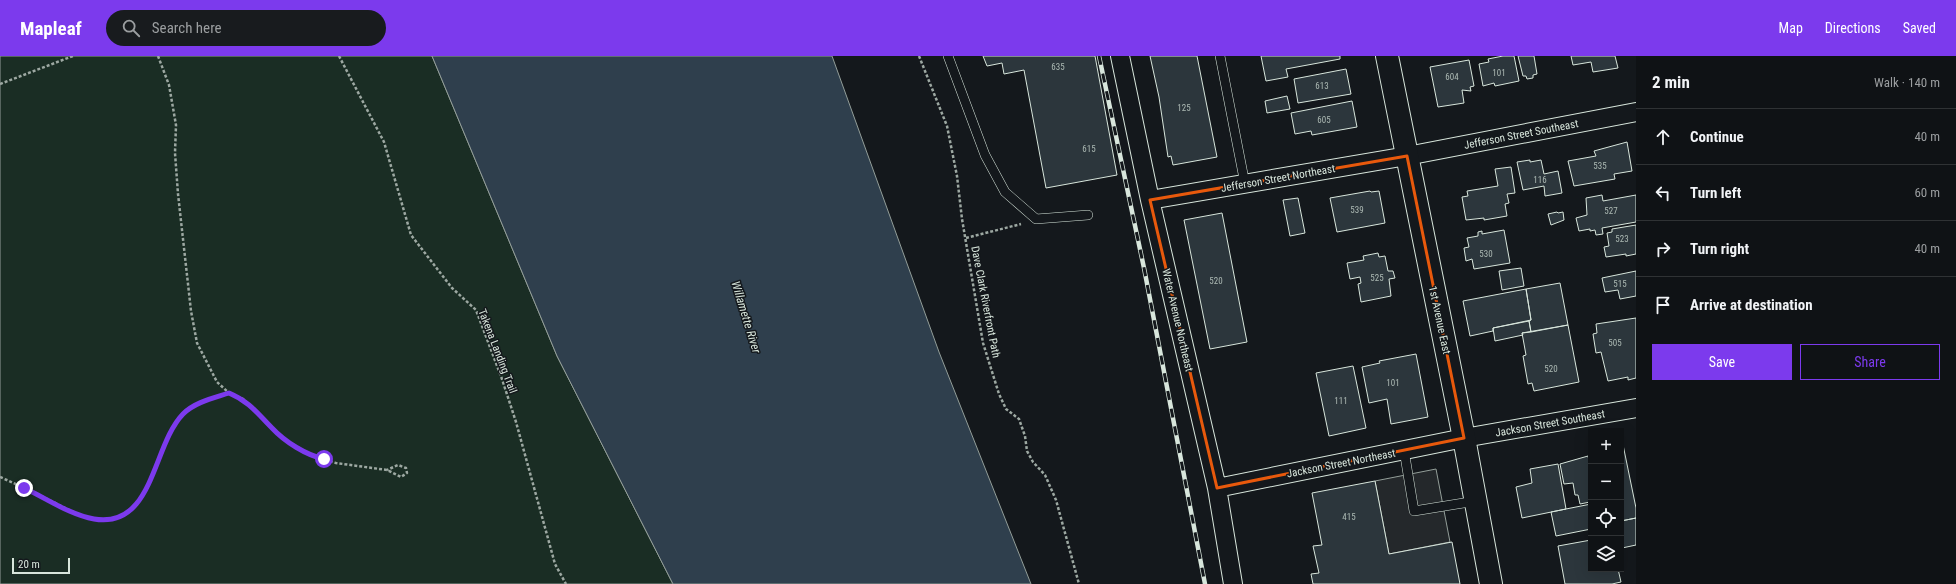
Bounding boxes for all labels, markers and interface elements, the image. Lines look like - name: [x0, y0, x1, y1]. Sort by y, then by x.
- search box: [106, 10, 386, 46]
- text: Mapleaf: [20, 17, 82, 40]
- icon: search: [120, 17, 142, 39]
- text: Search here: [152, 19, 222, 37]
- text: Map: [1779, 20, 1803, 36]
- text: Directions: [1825, 20, 1881, 36]
- text: Saved: [1903, 20, 1936, 36]
- house number: 635: [1051, 62, 1065, 72]
- house number: 101: [1492, 68, 1506, 78]
- house number: 604: [1445, 72, 1459, 82]
- text: 2 min: [1652, 72, 1690, 92]
- text: Walk · 140 m: [1874, 75, 1940, 90]
- house number: 613: [1315, 81, 1329, 91]
- house number: 125: [1177, 103, 1191, 113]
- house number: 605: [1317, 115, 1331, 125]
- street label: Jefferson Street Southeast: [1463, 117, 1579, 152]
- icon: ahead: [1652, 126, 1674, 148]
- text: Continue: [1690, 128, 1744, 146]
- text: 40 m: [1914, 129, 1940, 144]
- house number: 615: [1082, 144, 1096, 154]
- house number: 535: [1593, 161, 1607, 171]
- street label: Jefferson Street Northeast: [1220, 162, 1336, 195]
- house number: 116: [1533, 175, 1547, 185]
- icon: left: [1652, 182, 1674, 204]
- text: Turn left: [1690, 184, 1741, 202]
- text: 60 m: [1914, 185, 1940, 200]
- house number: 539: [1350, 205, 1364, 215]
- house number: 527: [1604, 206, 1618, 216]
- house number: 523: [1615, 234, 1629, 244]
- icon: right: [1652, 238, 1674, 260]
- text: Turn right: [1690, 240, 1749, 258]
- text: 40 m: [1914, 241, 1940, 256]
- street label: Dave Clark Riverfront Path: [968, 245, 1003, 359]
- house number: 530: [1479, 249, 1493, 259]
- street label: Water Avenue Northeast: [1159, 267, 1196, 373]
- house number: 525: [1370, 273, 1384, 283]
- house number: 520: [1209, 276, 1223, 286]
- water label: Willamette River: [728, 279, 764, 355]
- house number: 515: [1613, 279, 1627, 289]
- street label: 1st Avenue East: [1426, 285, 1453, 355]
- icon: arrive: [1652, 294, 1674, 316]
- text: Arrive at destination: [1690, 296, 1813, 314]
- street label: Takena Landing Trail: [475, 307, 520, 395]
- house number: 505: [1608, 338, 1622, 348]
- button: Save: [1652, 344, 1792, 380]
- button: Share: [1800, 344, 1940, 380]
- house number: 520: [1544, 364, 1558, 374]
- house number: 101: [1386, 378, 1400, 388]
- house number: 111: [1334, 396, 1348, 406]
- street label: Jackson Street Southeast: [1494, 407, 1606, 440]
- map controls: [1588, 428, 1624, 572]
- button: +: [1588, 428, 1624, 464]
- street label: Jackson Street Northeast: [1286, 447, 1397, 480]
- route start: [315, 450, 333, 468]
- button: −: [1588, 464, 1624, 500]
- route end: [15, 479, 33, 497]
- button: locate: [1588, 500, 1624, 536]
- house number: 415: [1342, 512, 1356, 522]
- button: layers: [1588, 536, 1624, 572]
- scale bar: [12, 556, 70, 575]
- text: 20 m: [18, 558, 40, 571]

